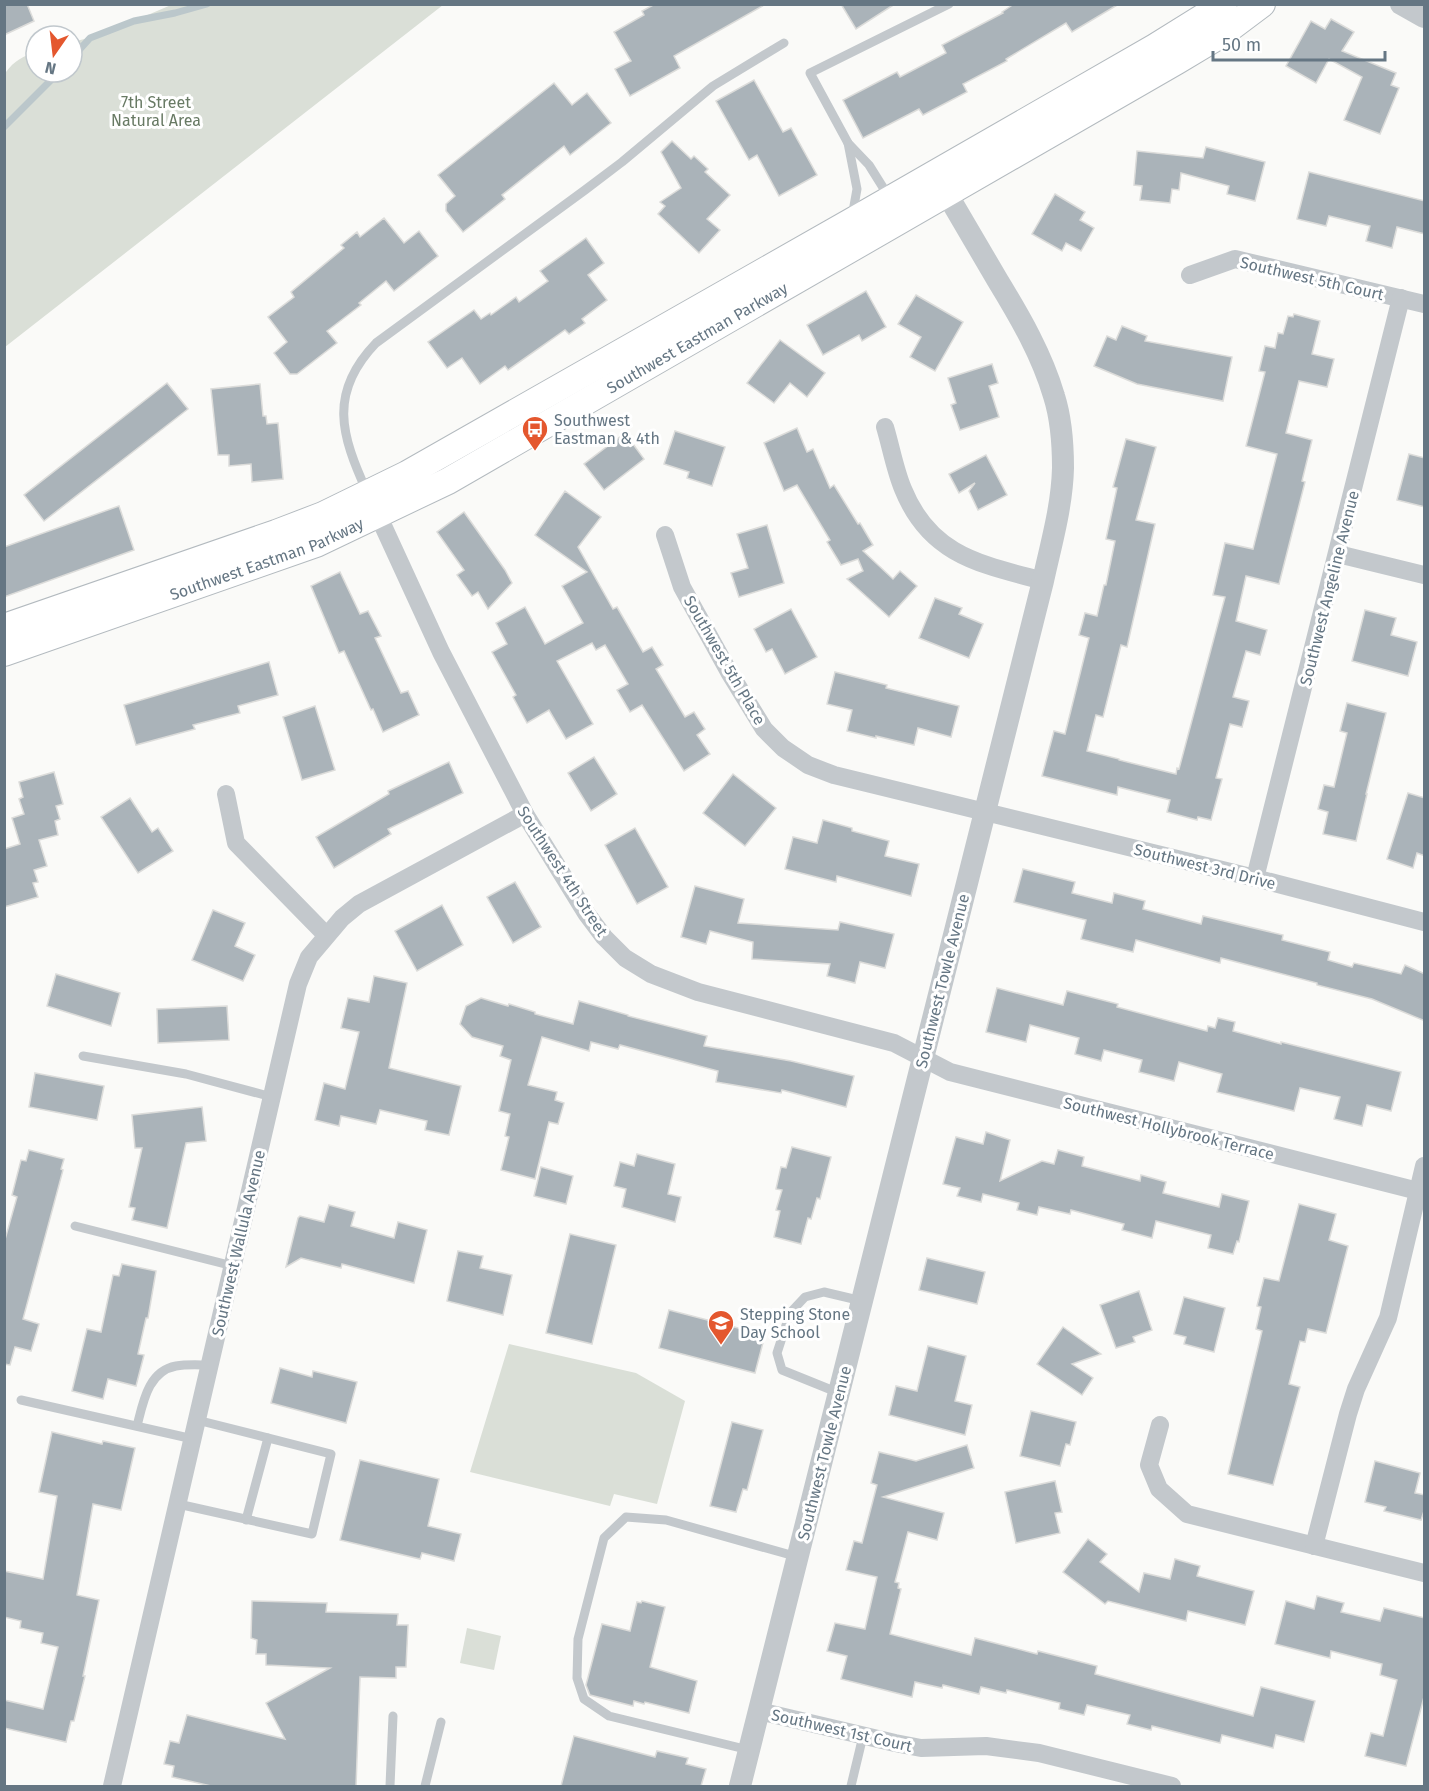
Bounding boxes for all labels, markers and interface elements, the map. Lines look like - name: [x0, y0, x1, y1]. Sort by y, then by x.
- north arrow: [24, 24, 84, 84]
- scale bar: [1213, 24, 1386, 62]
- text: 50 m: [1222, 34, 1261, 56]
- text: N: [43, 58, 58, 79]
- park label: 7th Street Natural Area: [111, 93, 201, 130]
- street label: Southwest 5th Court: [1238, 253, 1386, 304]
- street label: Southwest Eastman Parkway: [603, 278, 791, 398]
- place label: Southwest Eastman & 4th: [554, 411, 660, 448]
- bus stop icon: Southwest Eastman & 4th: [520, 414, 550, 452]
- street label: Southwest Angeline Avenue: [1296, 489, 1363, 688]
- street label: Southwest Eastman Parkway: [167, 514, 367, 604]
- street label: Southwest 5th Place: [680, 592, 769, 728]
- street label: Southwest 4th Street: [513, 803, 612, 940]
- street label: Southwest 3rd Drive: [1132, 840, 1278, 893]
- street label: Southwest Towle Avenue: [912, 892, 973, 1070]
- street label: Southwest Hollybrook Terrace: [1062, 1093, 1276, 1164]
- street label: Southwest Wallula Avenue: [208, 1148, 269, 1338]
- place label: Stepping Stone Day School: [740, 1305, 850, 1342]
- school or university icon: Stepping Stone Day School: [706, 1308, 736, 1346]
- street label: Southwest Towle Avenue: [794, 1364, 855, 1542]
- street label: Southwest 1st Court: [770, 1705, 914, 1756]

